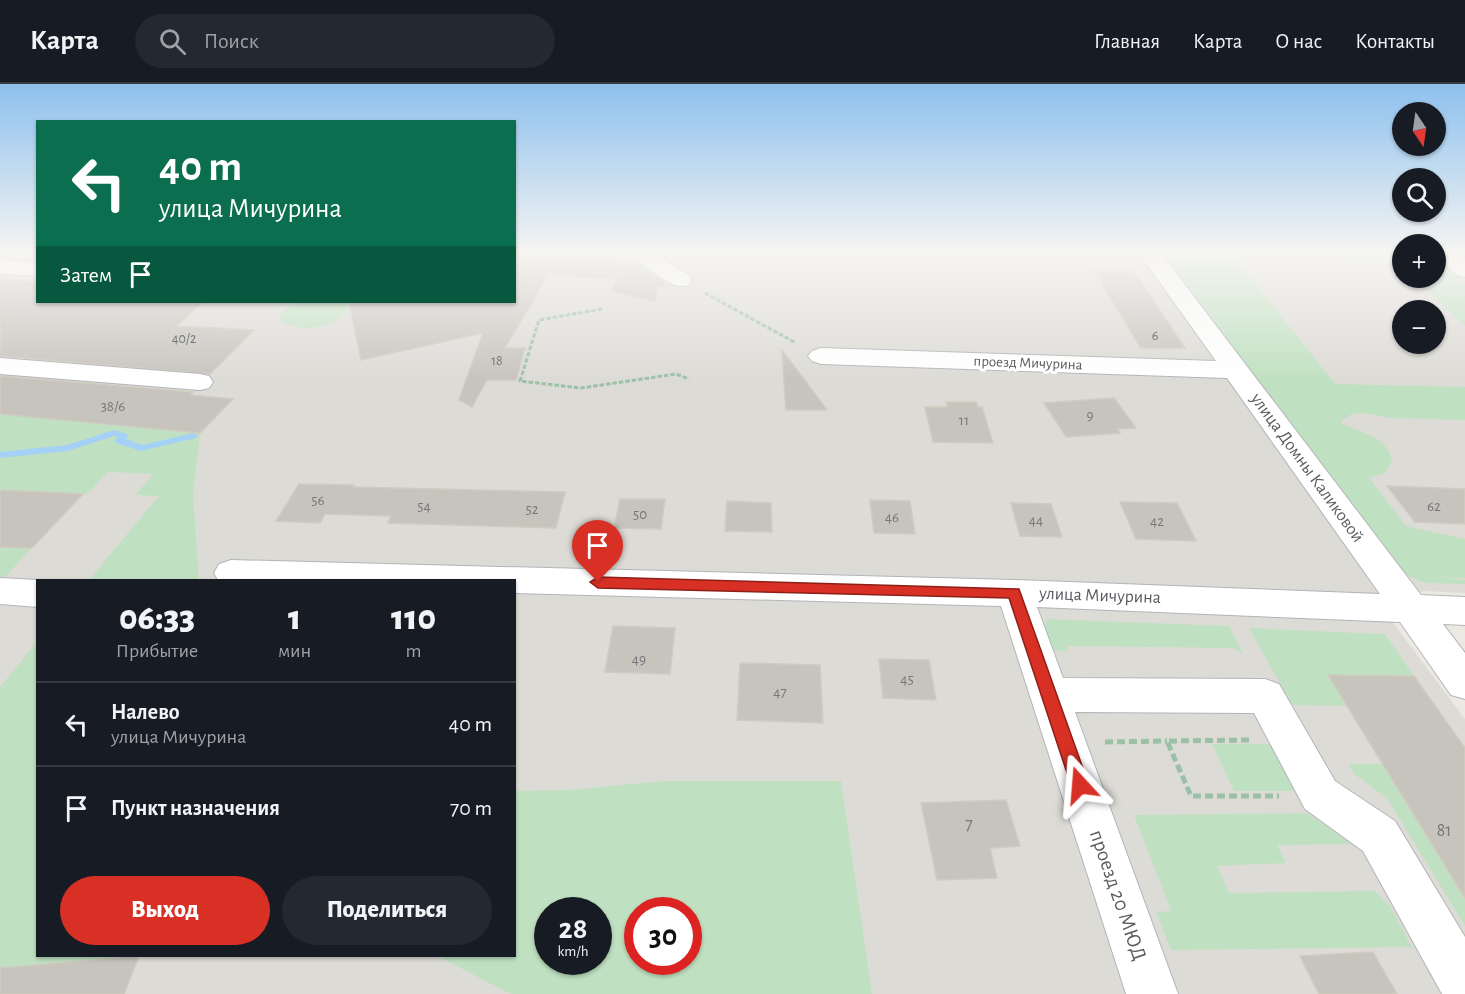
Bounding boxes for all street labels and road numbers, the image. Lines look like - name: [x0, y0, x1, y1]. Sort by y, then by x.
- street label: проезд Мичурина: [973, 354, 1083, 372]
- street label: улица Домны Каликовой: [1246, 389, 1367, 546]
- street label: улица Мичурина: [1038, 585, 1161, 607]
- street label: проезд 20 МЮД: [1086, 827, 1150, 963]

